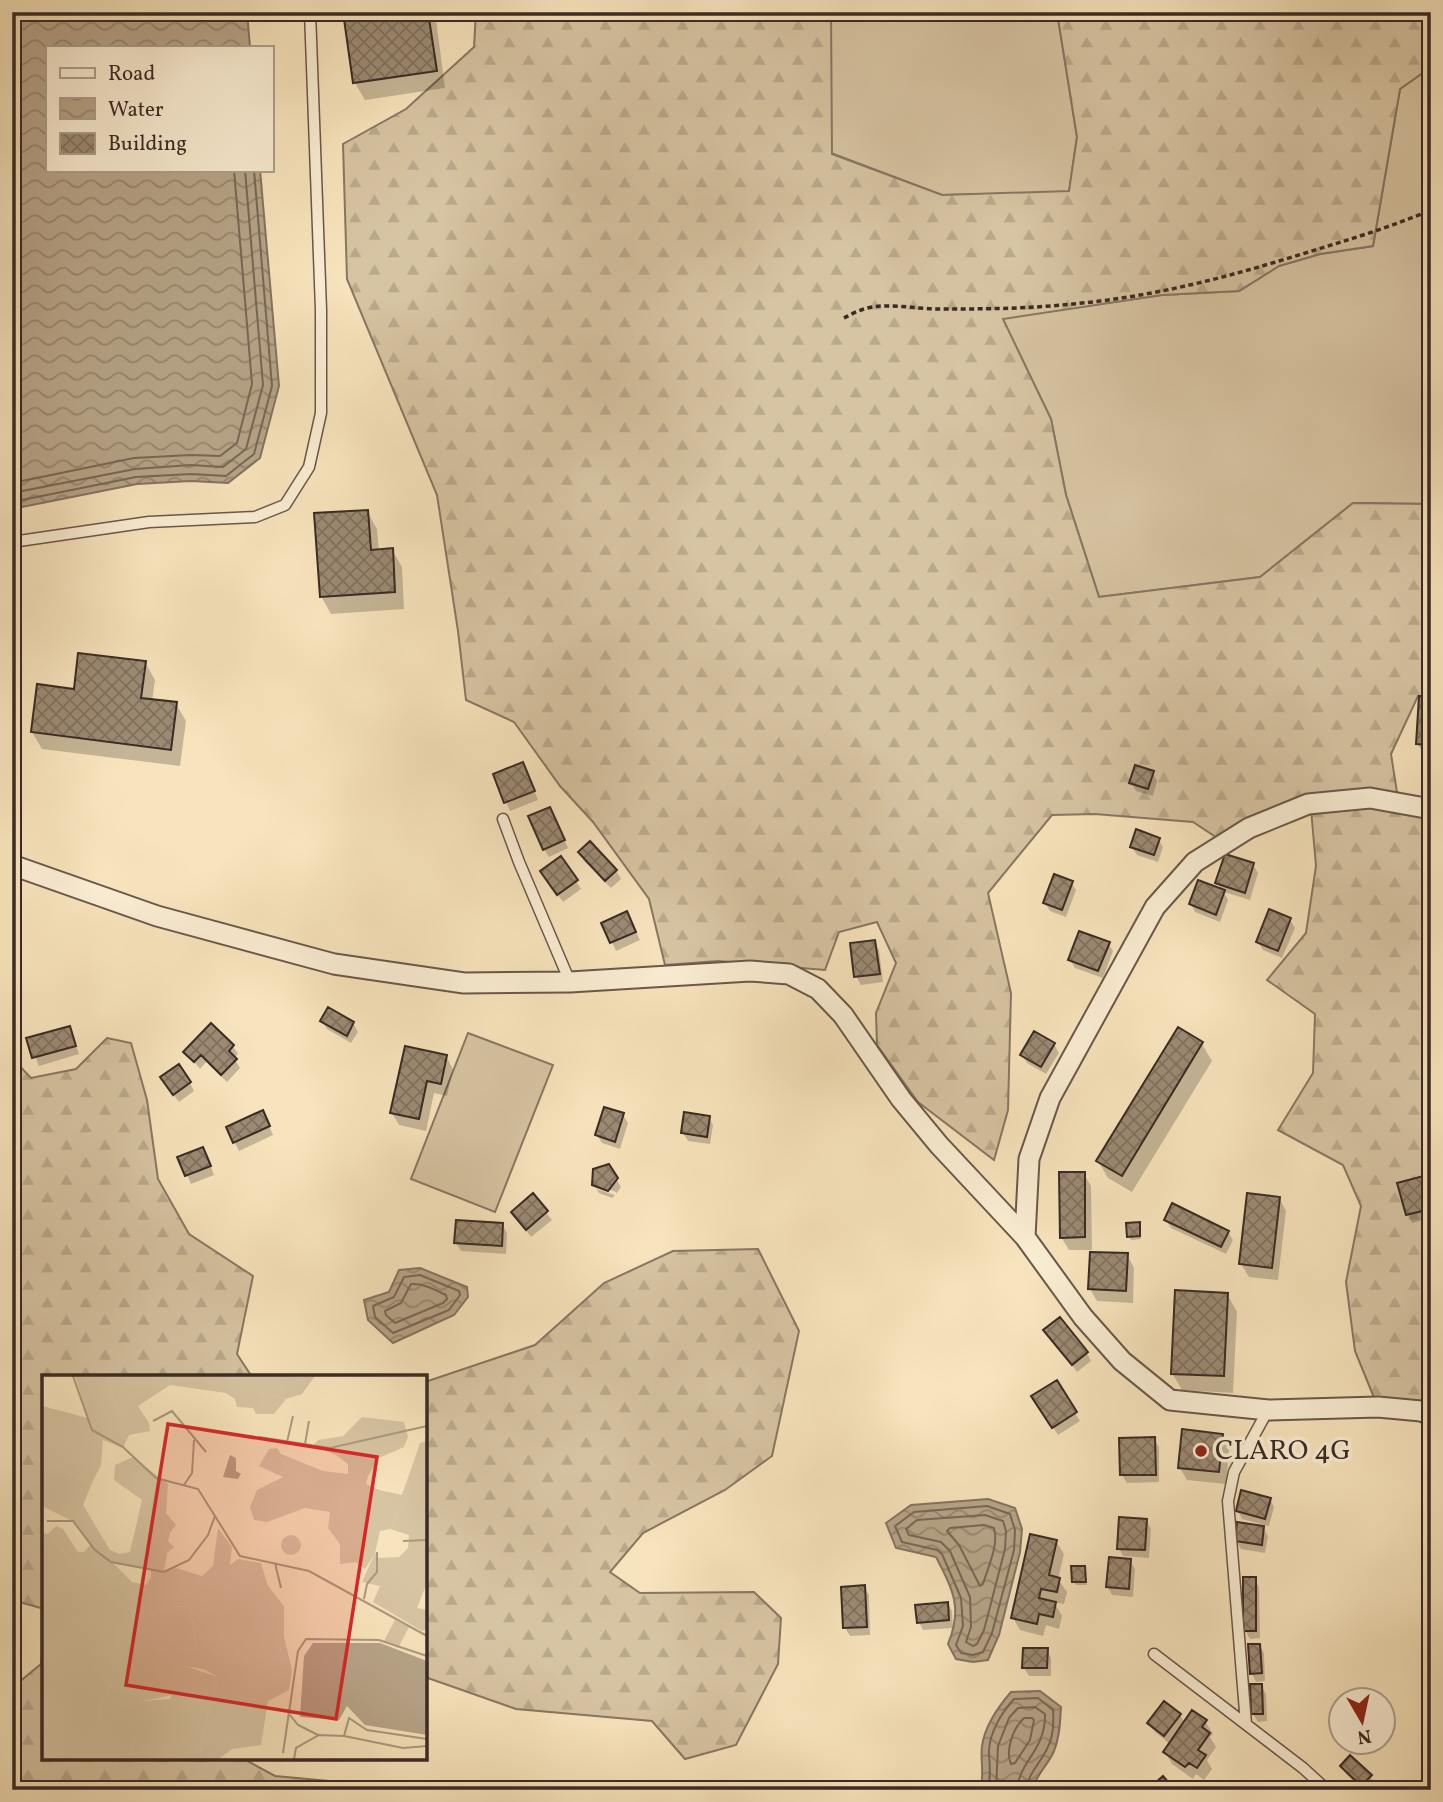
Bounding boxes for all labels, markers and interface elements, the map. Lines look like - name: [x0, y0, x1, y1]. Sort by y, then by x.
- legend: [46, 46, 273, 172]
- text: Road: [108, 60, 155, 89]
- text: Water: [108, 96, 164, 125]
- text: Building: [108, 130, 187, 159]
- inset map: [42, 1375, 427, 1760]
- place label: CLARO 4G: [1215, 1432, 1351, 1471]
- marker: CLARO 4G: [1193, 1443, 1209, 1459]
- north arrow: [1328, 1686, 1398, 1756]
- text: N: [1355, 1722, 1373, 1750]

